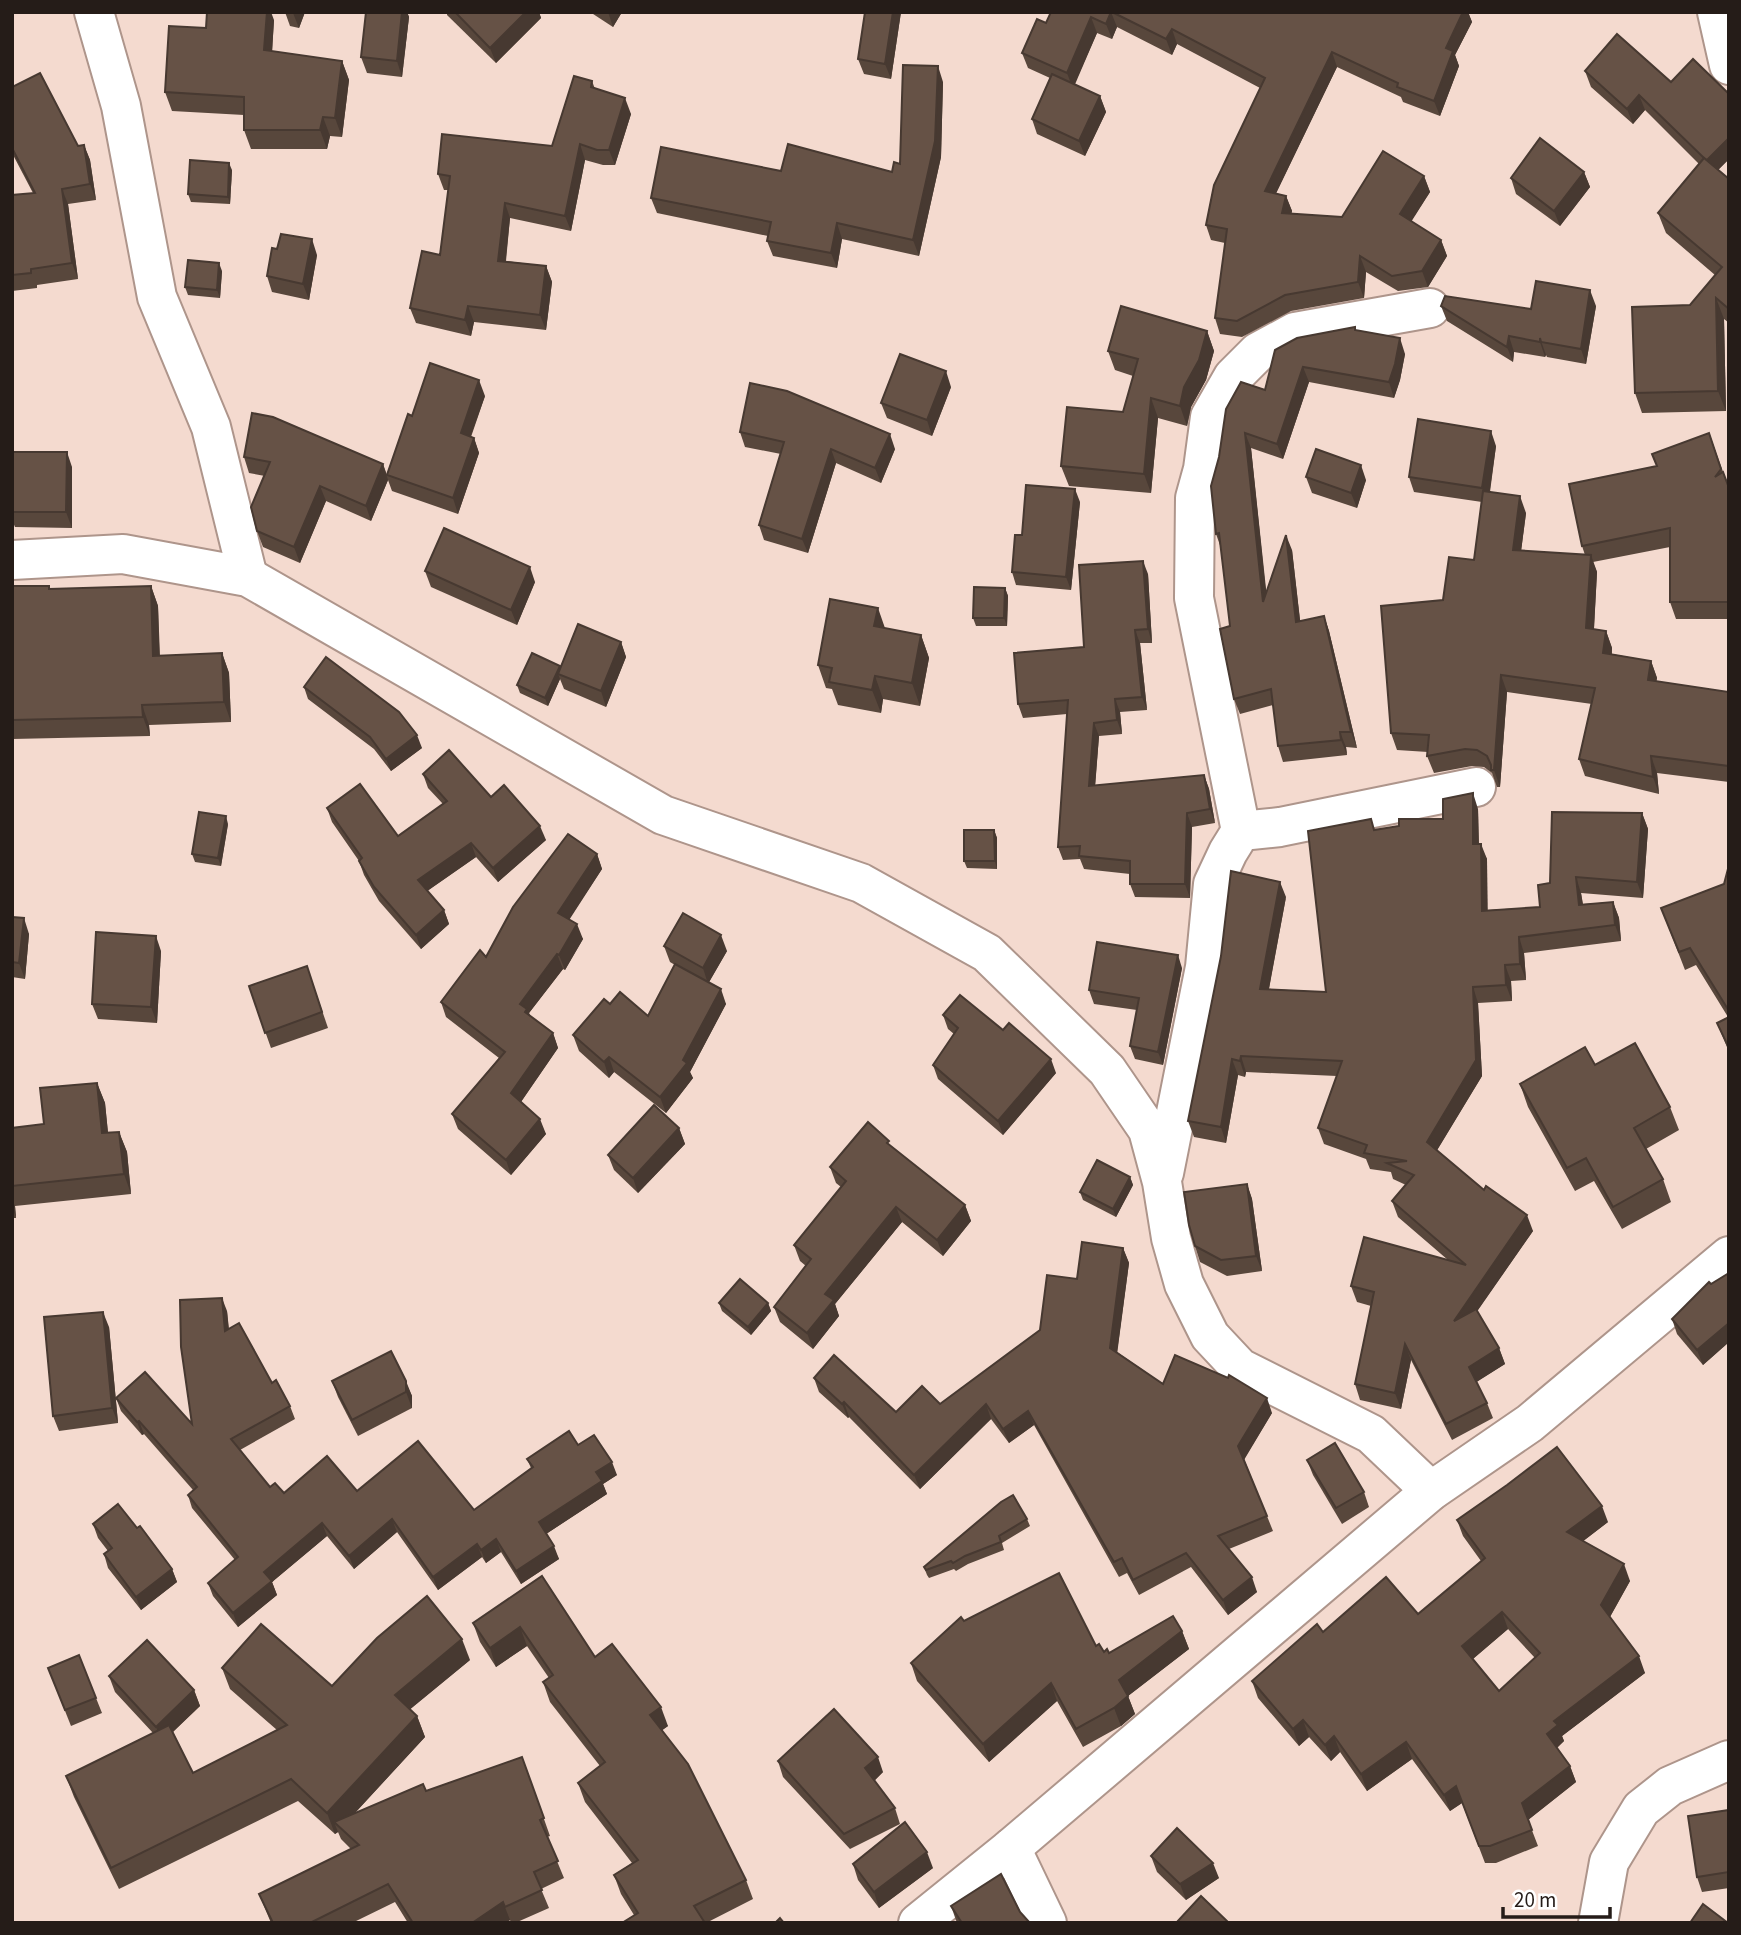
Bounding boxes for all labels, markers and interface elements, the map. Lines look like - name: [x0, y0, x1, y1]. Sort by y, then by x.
- scale bar: [1503, 1876, 1610, 1920]
- text: 20 m: [1514, 1885, 1556, 1915]

